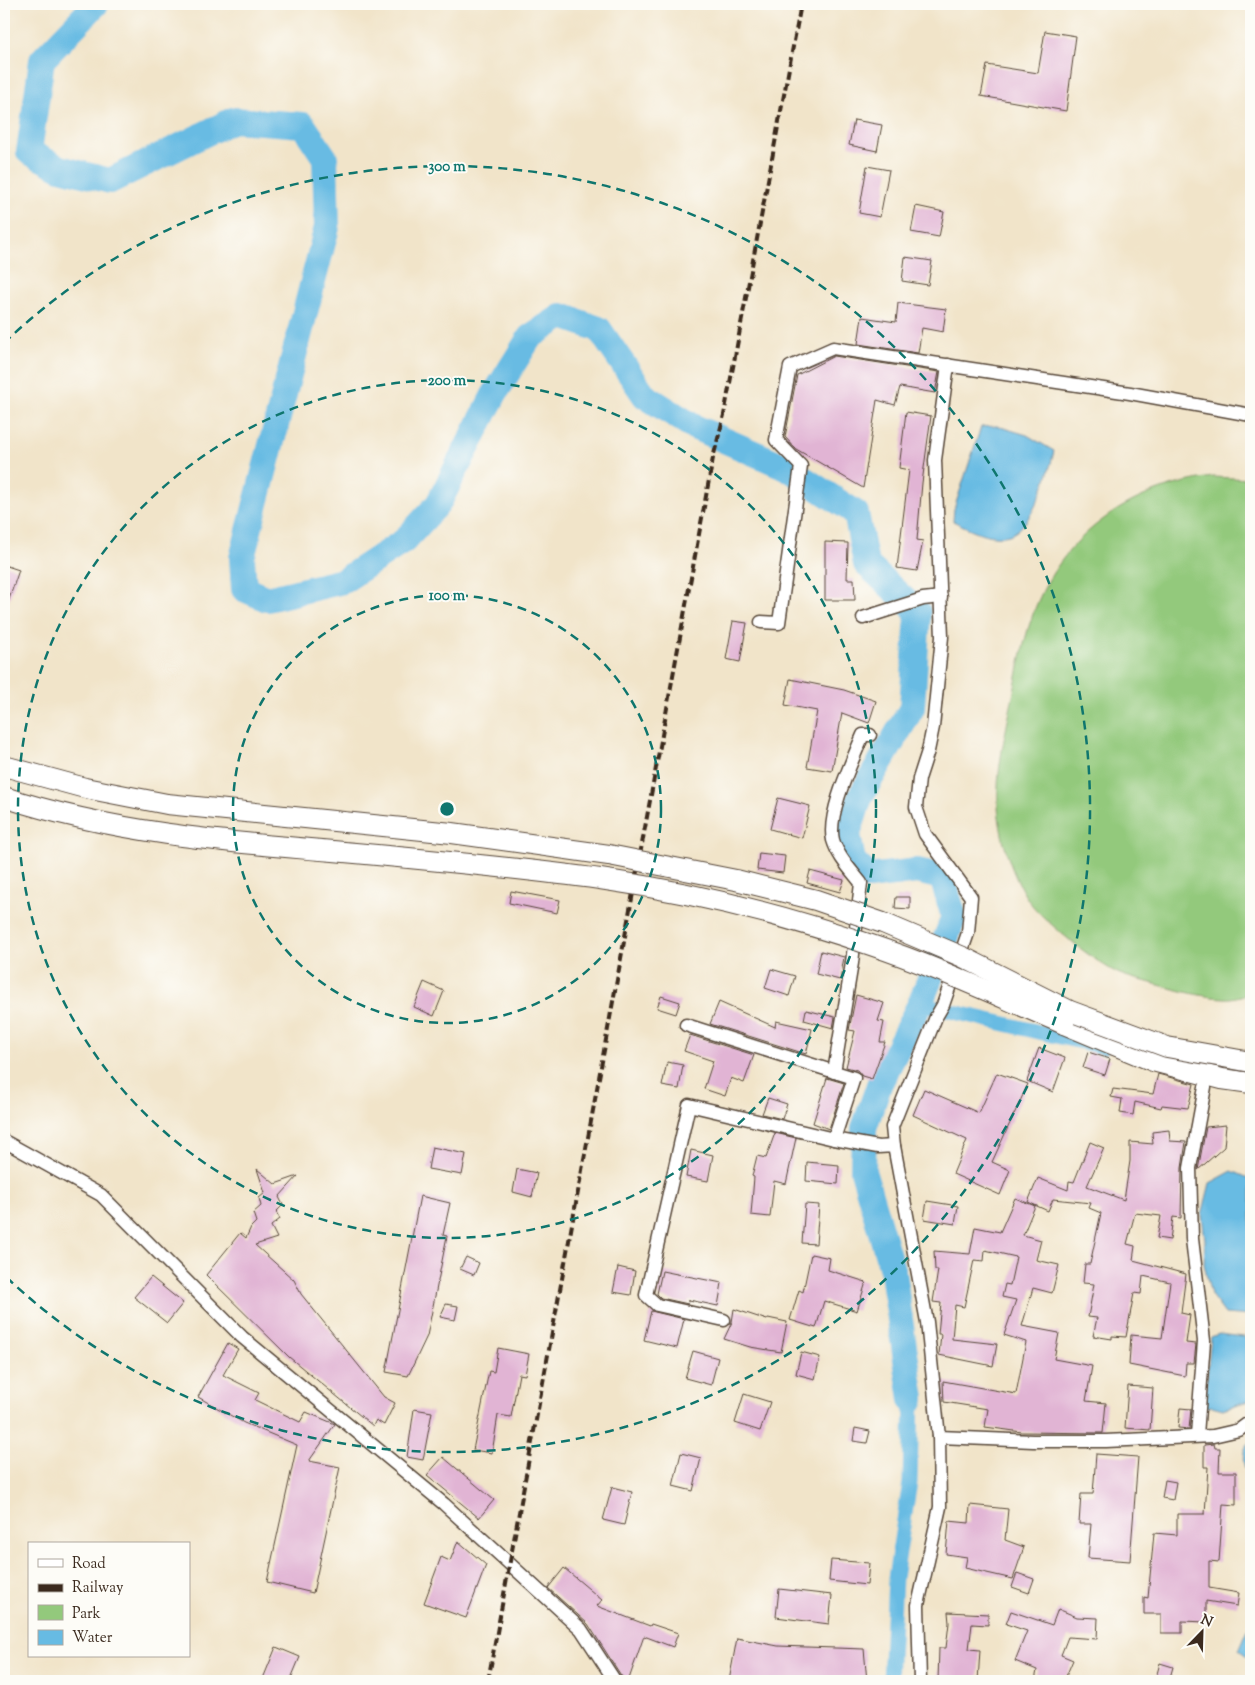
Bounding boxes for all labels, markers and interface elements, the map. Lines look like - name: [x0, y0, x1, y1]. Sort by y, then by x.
- text: 300 m: [428, 157, 466, 178]
- text: 200 m: [428, 371, 467, 392]
- text: 100 m: [429, 586, 466, 607]
- centre of rings: [438, 800, 456, 818]
- legend: [28, 1542, 190, 1658]
- text: Road: [72, 1554, 106, 1575]
- text: Railway: [72, 1578, 124, 1599]
- text: Park: [72, 1604, 101, 1625]
- north arrow: [1178, 1608, 1228, 1658]
- text: N: [1197, 1610, 1215, 1633]
- text: Water: [72, 1628, 113, 1649]

